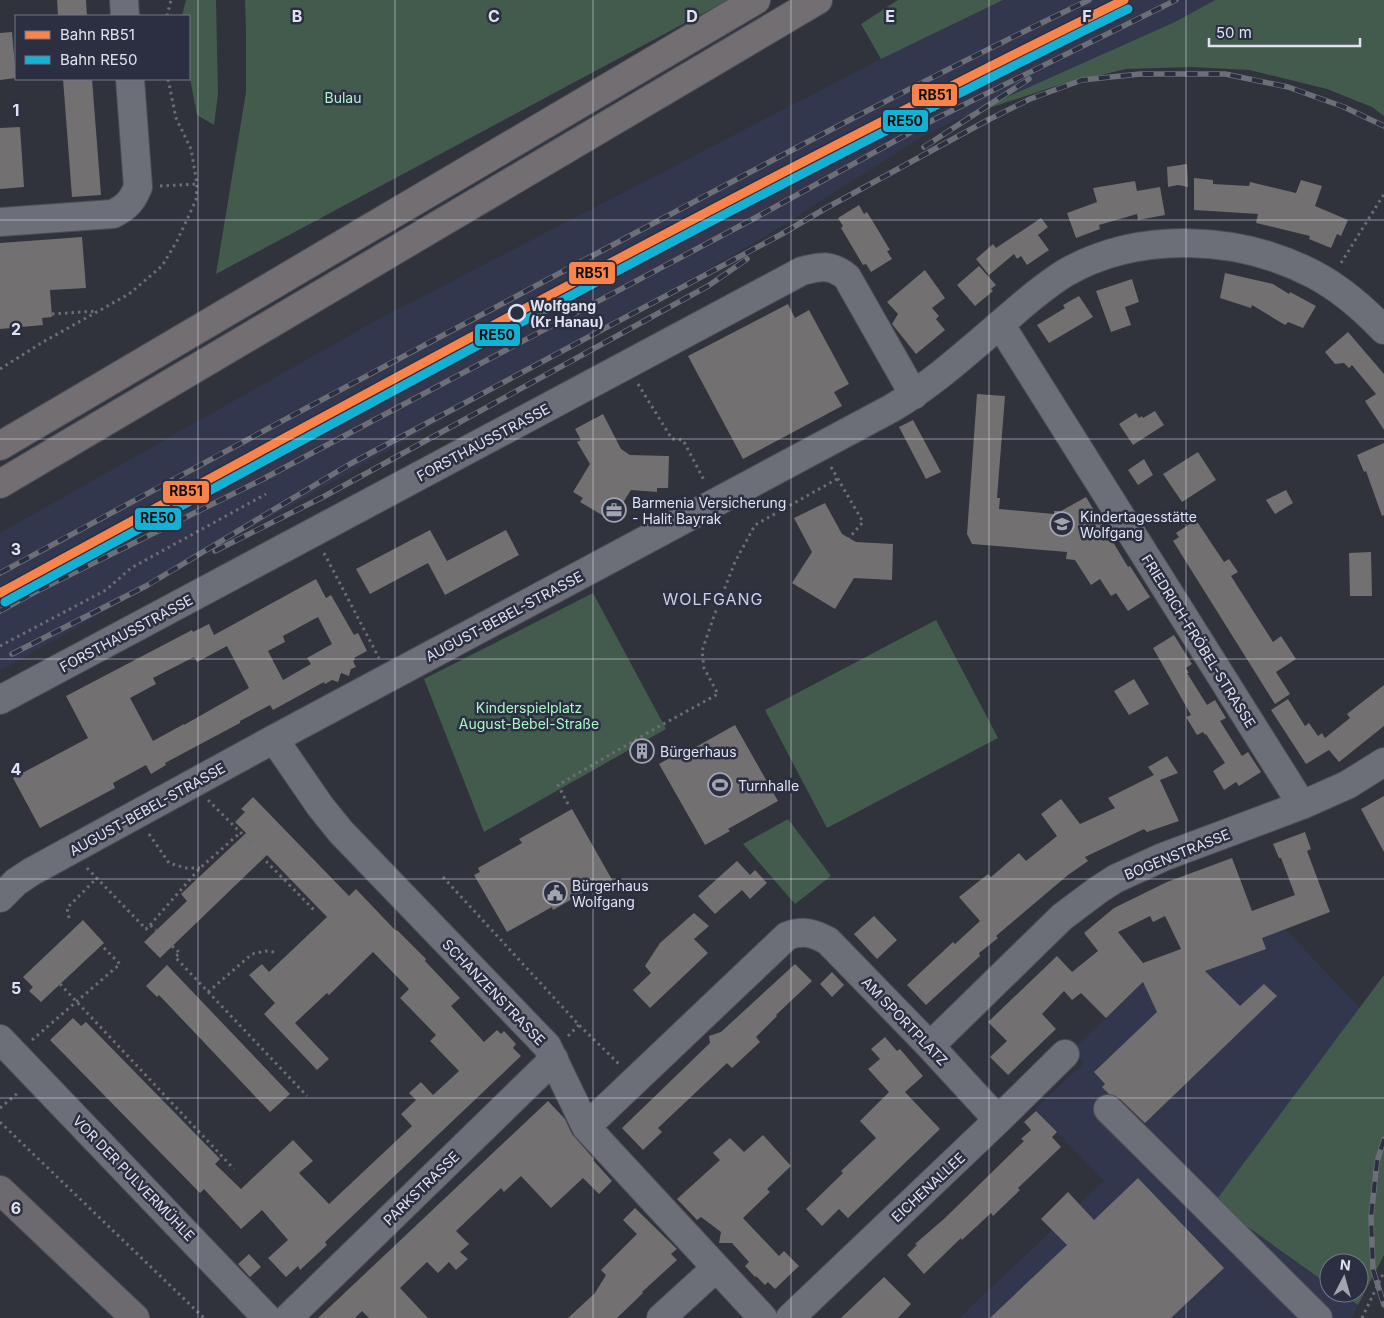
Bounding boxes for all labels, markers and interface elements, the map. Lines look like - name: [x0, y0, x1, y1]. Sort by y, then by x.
- text: B: [292, 6, 302, 26]
- text: C: [488, 6, 500, 26]
- text: D: [686, 6, 698, 26]
- text: E: [885, 6, 895, 26]
- text: F: [1082, 6, 1092, 26]
- legend: [15, 15, 190, 80]
- scale bar: [1209, 15, 1360, 47]
- text: 50 m: [1216, 23, 1252, 42]
- text: Bahn RB51: [60, 25, 135, 44]
- text: Bahn RE50: [60, 50, 137, 69]
- line badge: RB51: [911, 83, 958, 107]
- text: RB51: [918, 86, 952, 103]
- park label: Bulau: [325, 89, 361, 106]
- text: 1: [13, 100, 19, 120]
- line badge: RE50: [882, 109, 929, 133]
- text: RE50: [887, 112, 923, 129]
- line badge: RB51: [568, 261, 616, 285]
- text: RB51: [575, 264, 609, 281]
- place label: Wolfgang (Kr Hanau): [530, 297, 604, 330]
- marker: Wolfgang (Kr Hanau): [508, 304, 526, 322]
- text: 2: [11, 319, 21, 339]
- line badge: RE50: [474, 323, 521, 347]
- text: RE50: [479, 326, 515, 343]
- street label: FORSTHAUSSTRASSE: [414, 400, 552, 484]
- line badge: RB51: [162, 480, 210, 504]
- text: RB51: [169, 482, 203, 499]
- place label: Barmenia Versicherung - Halit Bayrak: [632, 494, 786, 527]
- office icon: Barmenia Versicherung - Halit Bayrak: [601, 497, 627, 523]
- line badge: RE50: [134, 507, 182, 531]
- place label: Kindertagesstätte Wolfgang: [1080, 508, 1197, 541]
- text: RE50: [140, 509, 176, 526]
- school or university icon: Kindertagesstätte Wolfgang: [1049, 511, 1075, 537]
- text: 3: [11, 539, 21, 559]
- street label: FRIEDRICH-FRÖBEL-STRASSE: [1138, 551, 1260, 731]
- street label: AUGUST-BEBEL-STRASSE: [423, 567, 585, 665]
- district label: WOLFGANG: [662, 589, 764, 609]
- street label: FORSTHAUSSTRASSE: [57, 591, 195, 675]
- park label: Kinderspielplatz August-Bebel-Straße: [459, 699, 599, 732]
- building icon: Bürgerhaus: [629, 738, 655, 764]
- place label: Bürgerhaus: [660, 743, 737, 760]
- text: 4: [11, 759, 22, 779]
- street label: AUGUST-BEBEL-STRASSE: [66, 759, 228, 859]
- sports icon: Turnhalle: [707, 772, 733, 798]
- place label: Turnhalle: [738, 777, 799, 794]
- street label: BOGENSTRASSE: [1122, 825, 1232, 883]
- place label: Bürgerhaus Wolfgang: [572, 877, 649, 910]
- public building icon: Bürgerhaus Wolfgang: [542, 880, 568, 906]
- street label: SCHANZENSTRASSE: [439, 936, 549, 1048]
- street label: AM SPORTPLATZ: [859, 973, 951, 1069]
- text: 5: [11, 978, 21, 998]
- street label: VOR DER PULVERMÜHLE: [70, 1112, 198, 1244]
- street label: PARKSTRASSE: [380, 1148, 462, 1228]
- street label: EICHENALLEE: [888, 1149, 968, 1225]
- text: 6: [11, 1198, 21, 1218]
- north arrow: [1319, 1253, 1369, 1303]
- text: N: [1339, 1256, 1352, 1274]

